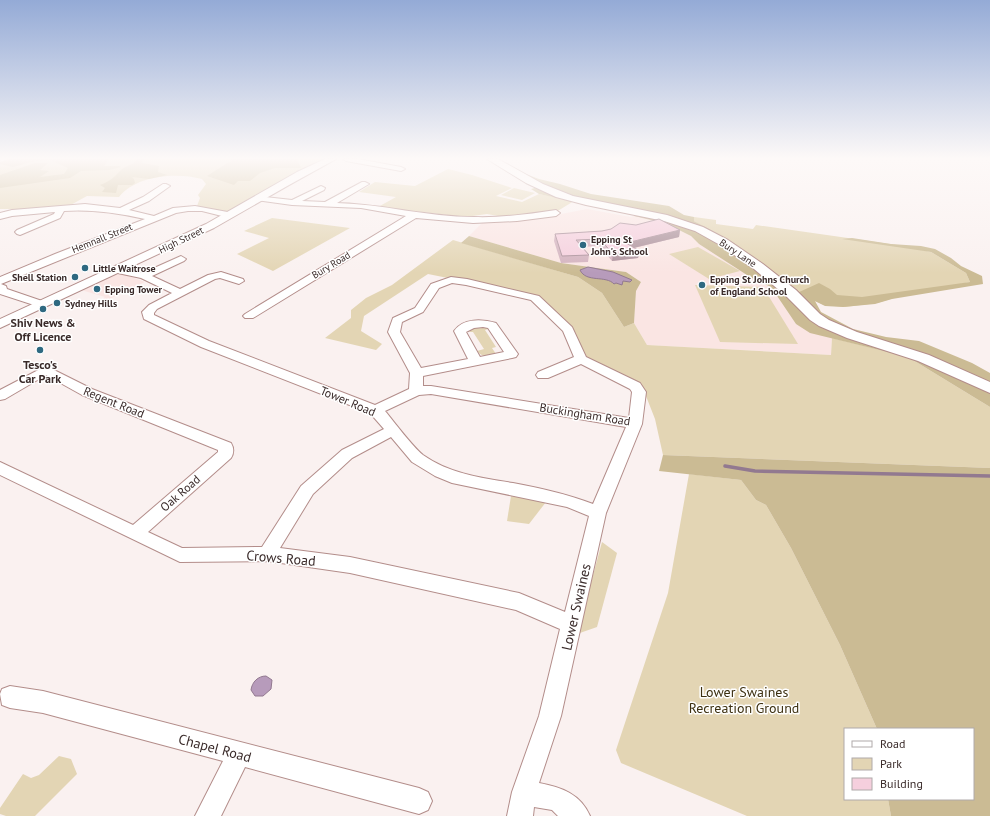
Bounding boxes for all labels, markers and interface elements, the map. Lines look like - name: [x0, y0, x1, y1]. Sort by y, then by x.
- street label: Hemnall Street: [70, 220, 135, 256]
- street label: High Street: [156, 223, 206, 256]
- place label: Epping St John's School: [590, 233, 648, 258]
- street label: Bury Lane: [717, 236, 759, 270]
- marker: Epping St John's School: [578, 240, 588, 250]
- street label: Bury Road: [309, 248, 353, 282]
- place label: Little Waitrose: [93, 262, 156, 275]
- marker: Little Waitrose: [80, 263, 90, 273]
- place label: Shell Station: [12, 271, 67, 284]
- marker: Shell Station: [70, 272, 80, 282]
- place label: Epping St Johns Church of England School: [710, 273, 809, 298]
- marker: Epping St Johns Church of England School: [697, 280, 707, 290]
- place label: Epping Tower: [105, 283, 163, 296]
- marker: Epping Tower: [92, 284, 102, 294]
- place label: Sydney Hills: [65, 297, 117, 310]
- marker: Sydney Hills: [52, 298, 62, 308]
- marker: Shiv News & Off Licence: [38, 304, 48, 314]
- place label: Shiv News & Off Licence: [11, 315, 75, 344]
- marker: Tesco's Car Park: [35, 345, 45, 355]
- place label: Tesco's Car Park: [19, 357, 61, 386]
- street label: Regent Road: [81, 383, 147, 421]
- street label: Tower Road: [318, 383, 378, 419]
- street label: Buckingham Road: [539, 399, 631, 429]
- street label: Oak Road: [157, 472, 203, 514]
- street label: Crows Road: [246, 546, 316, 570]
- street label: Lower Swaines: [557, 562, 595, 652]
- park label: Lower Swaines Recreation Ground: [689, 683, 799, 717]
- legend: [844, 728, 974, 800]
- street label: Chapel Road: [177, 730, 253, 766]
- text: Road: [880, 736, 905, 751]
- text: Park: [880, 756, 902, 771]
- text: Building: [880, 776, 923, 791]

